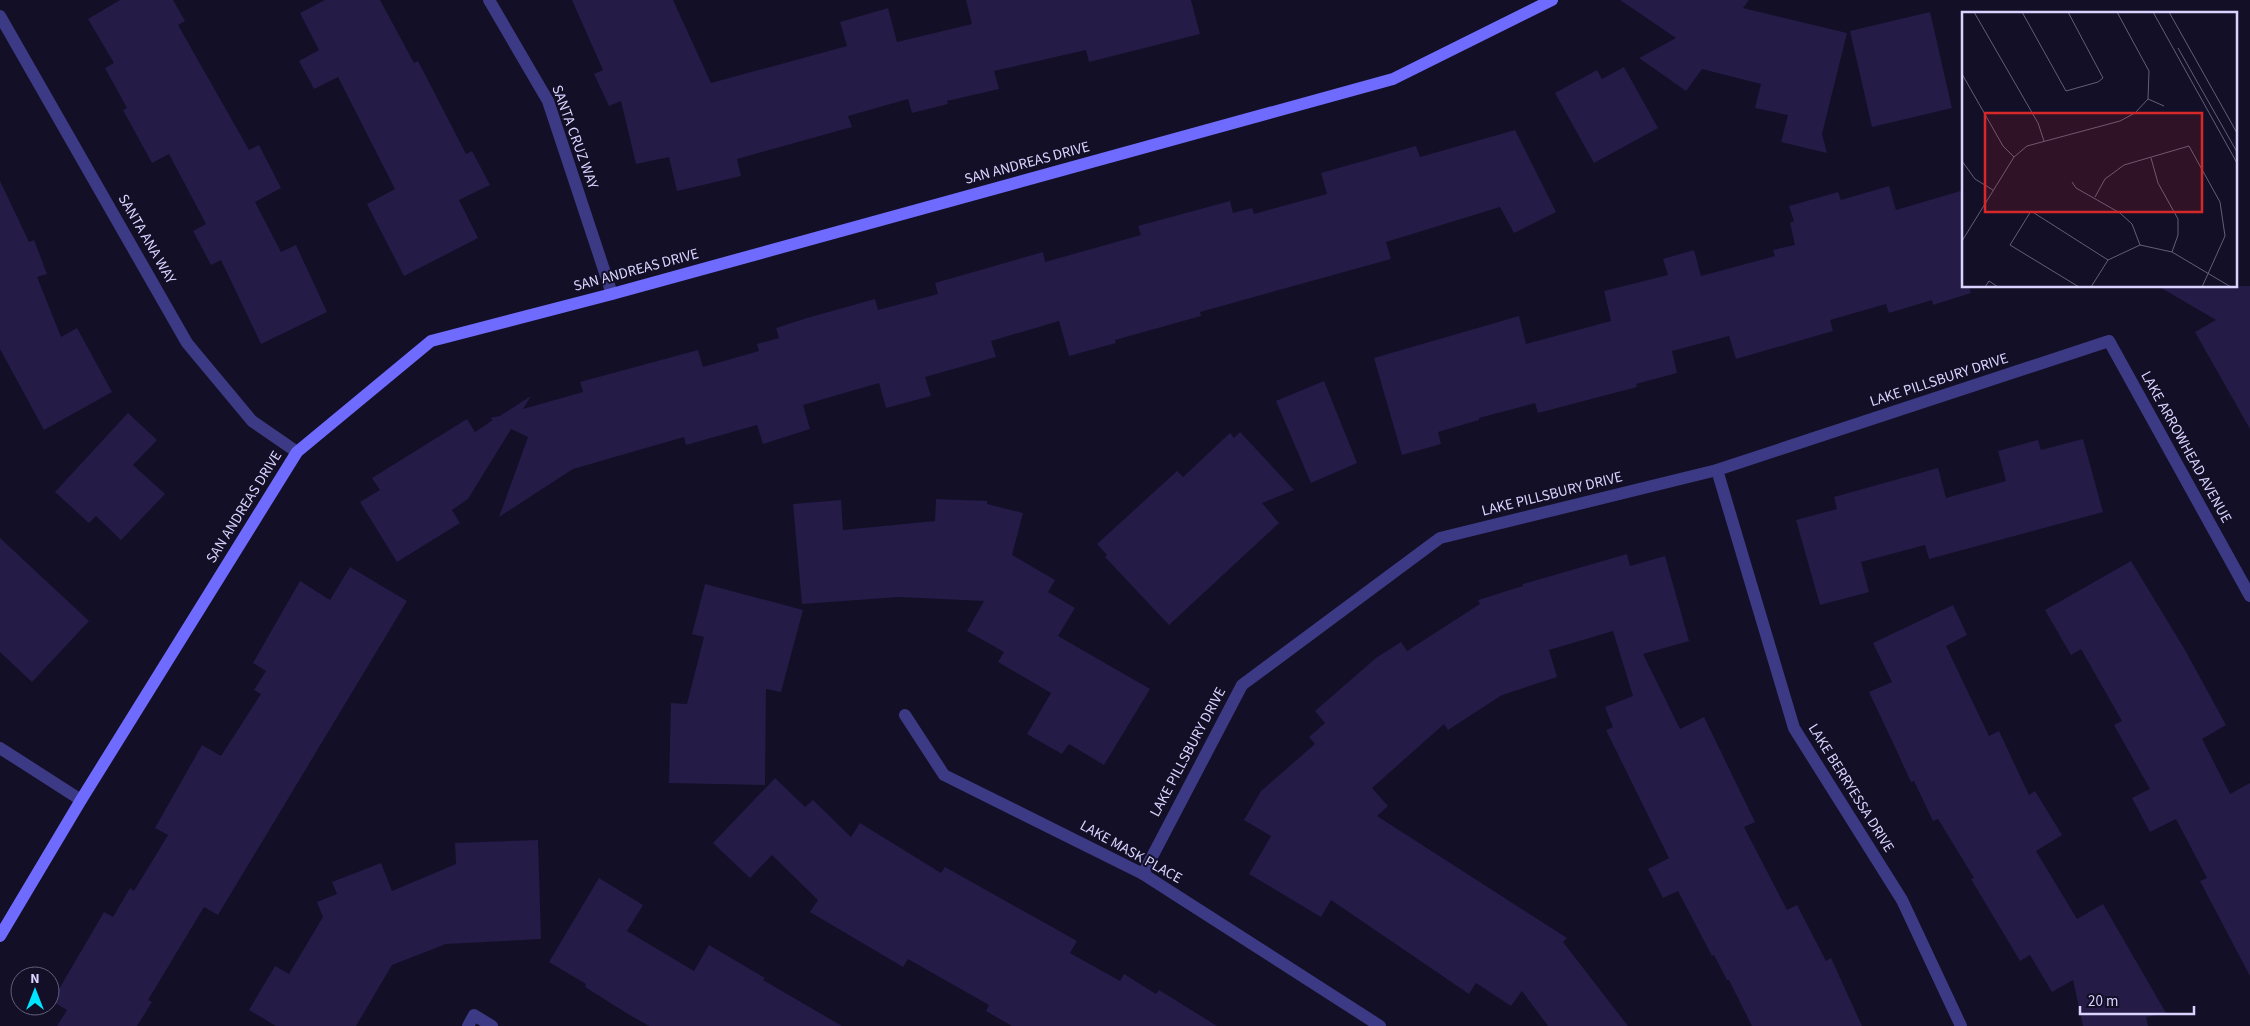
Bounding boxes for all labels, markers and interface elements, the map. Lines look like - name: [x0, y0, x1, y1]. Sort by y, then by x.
- inset map: [1962, 12, 2238, 288]
- street label: SANTA CRUZ WAY: [546, 82, 604, 193]
- street label: SAN ANDREAS DRIVE: [962, 136, 1092, 190]
- street label: SANTA ANA WAY: [113, 190, 182, 288]
- street label: SAN ANDREAS DRIVE: [571, 243, 701, 297]
- street label: LAKE PILLSBURY DRIVE: [1867, 348, 2011, 412]
- street label: LAKE ARROWHEAD AVENUE: [2135, 367, 2237, 527]
- street label: SAN ANDREAS DRIVE: [201, 447, 287, 567]
- street label: LAKE PILLSBURY DRIVE: [1479, 466, 1625, 522]
- street label: LAKE PILLSBURY DRIVE: [1145, 683, 1231, 821]
- street label: LAKE BERRYESSA DRIVE: [1803, 720, 1899, 856]
- street label: LAKE MASK PLACE: [1076, 815, 1186, 889]
- north arrow: [10, 966, 60, 1016]
- text: N: [30, 969, 40, 989]
- scale bar: [2080, 984, 2194, 1016]
- text: 20 m: [2088, 991, 2118, 1012]

